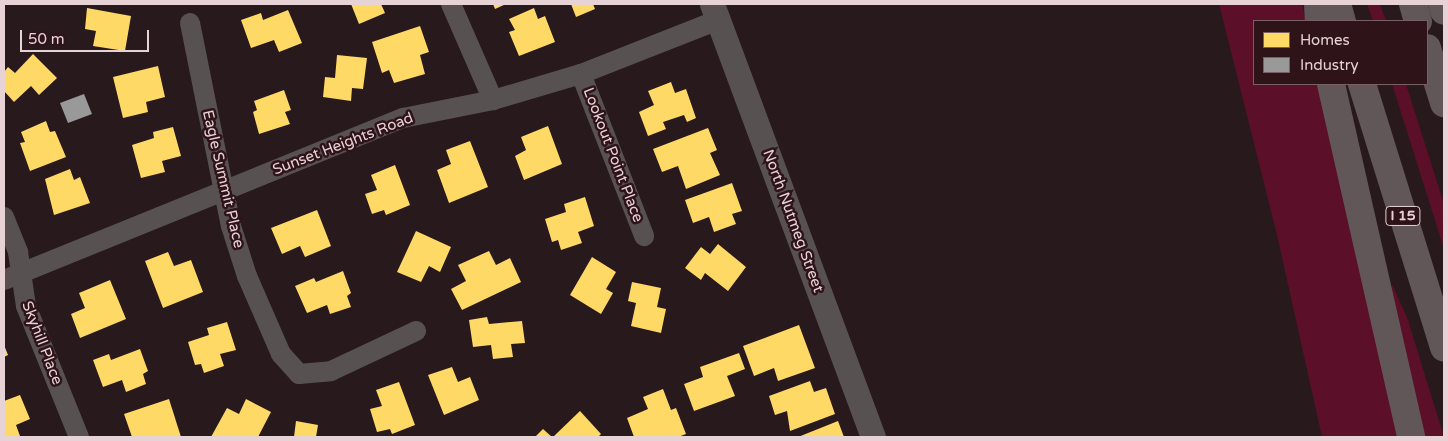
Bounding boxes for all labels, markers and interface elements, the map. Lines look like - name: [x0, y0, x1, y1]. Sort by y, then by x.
- scale bar: [22, 20, 151, 52]
- legend: [1253, 20, 1428, 85]
- text: 50 m: [28, 30, 65, 48]
- text: Homes: [1300, 31, 1350, 49]
- text: Industry: [1300, 56, 1359, 74]
- street label: Lookout Point Place: [579, 85, 647, 225]
- street label: Eagle Summit Place: [198, 108, 248, 250]
- street label: Sunset Heights Road: [270, 109, 416, 179]
- street label: North Nutmeg Street: [759, 147, 827, 295]
- road number: I 15: [1384, 205, 1422, 228]
- street label: Skyhill Place: [18, 299, 66, 387]

